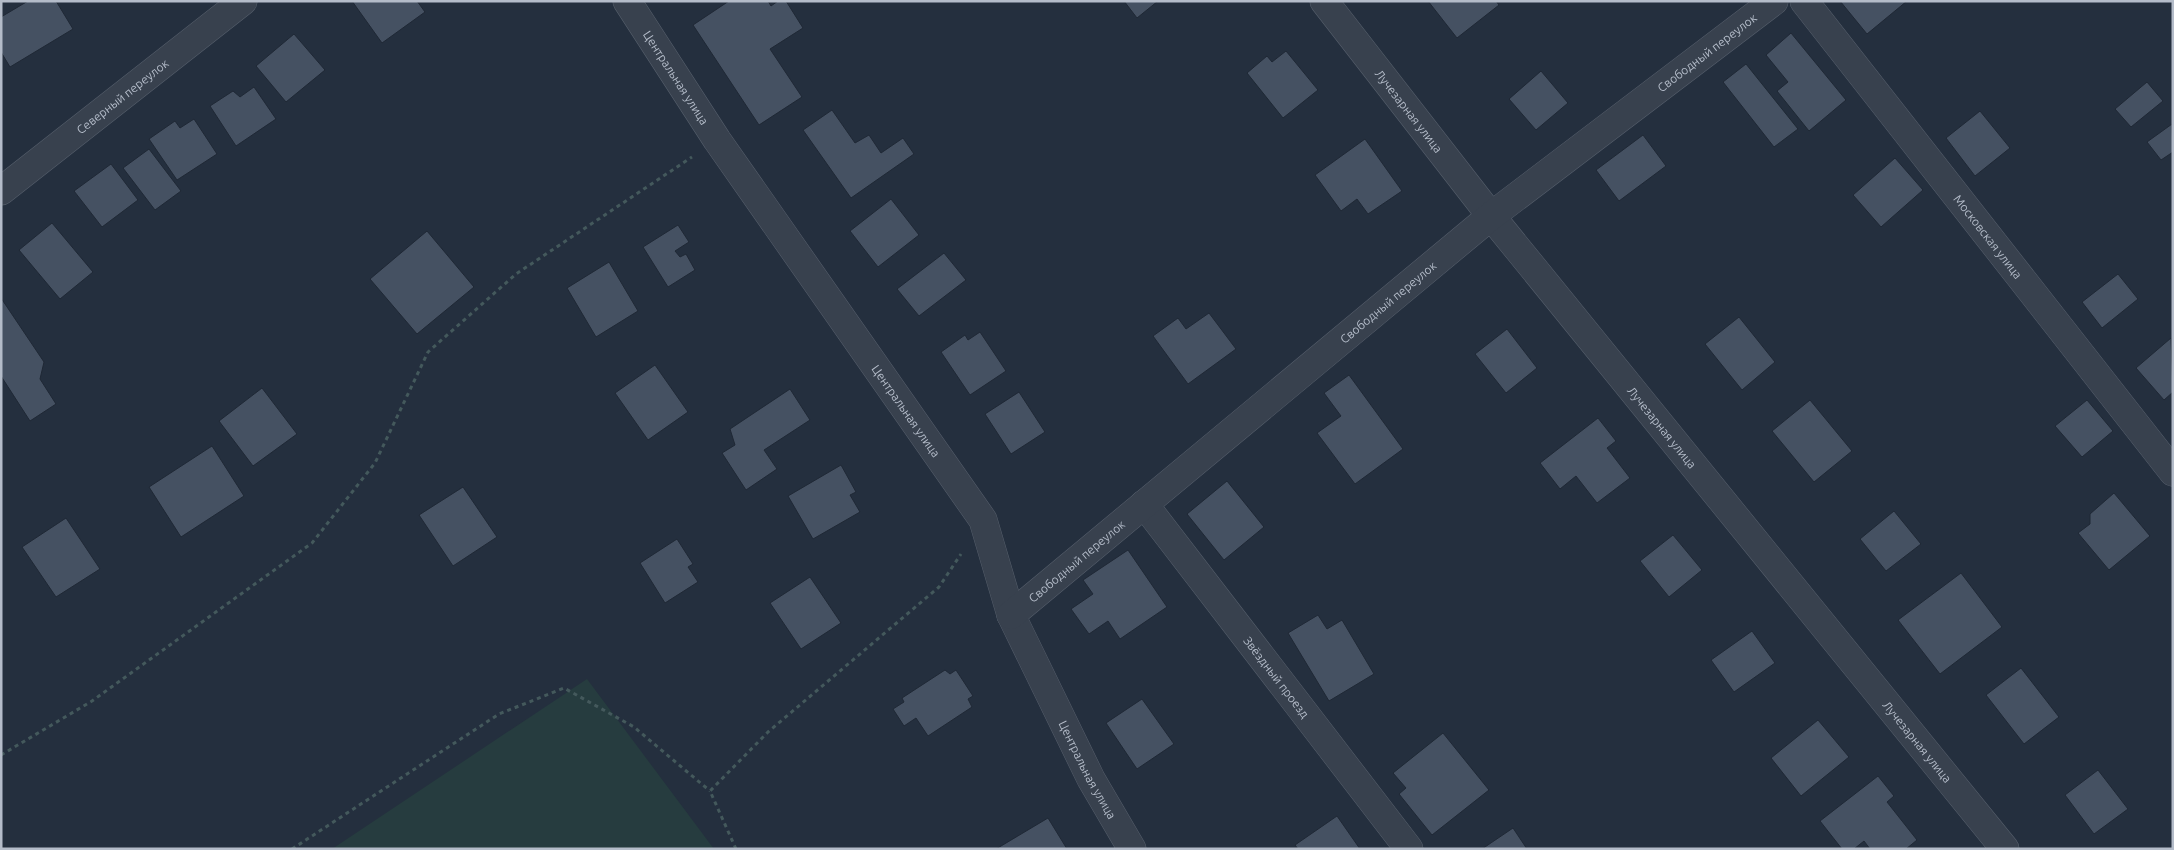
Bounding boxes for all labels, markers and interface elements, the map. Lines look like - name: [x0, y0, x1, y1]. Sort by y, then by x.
- street label: Свободный переулок: [1655, 10, 1759, 94]
- street label: Центральная улица: [641, 28, 712, 127]
- street label: Северный переулок: [74, 56, 171, 136]
- street label: Лучезарная улица: [1373, 67, 1445, 155]
- street label: Московская улица: [1952, 192, 2025, 281]
- street label: Свободный переулок: [1337, 258, 1438, 345]
- street label: Центральная улица: [870, 362, 943, 459]
- street label: Лучезарная улица: [1625, 384, 1699, 470]
- street label: Свободный переулок: [1026, 517, 1127, 604]
- street label: Звёздный проезд: [1241, 634, 1312, 720]
- street label: Лучезарная улица: [1881, 698, 1955, 785]
- street label: Центральная улица: [1057, 718, 1119, 821]

